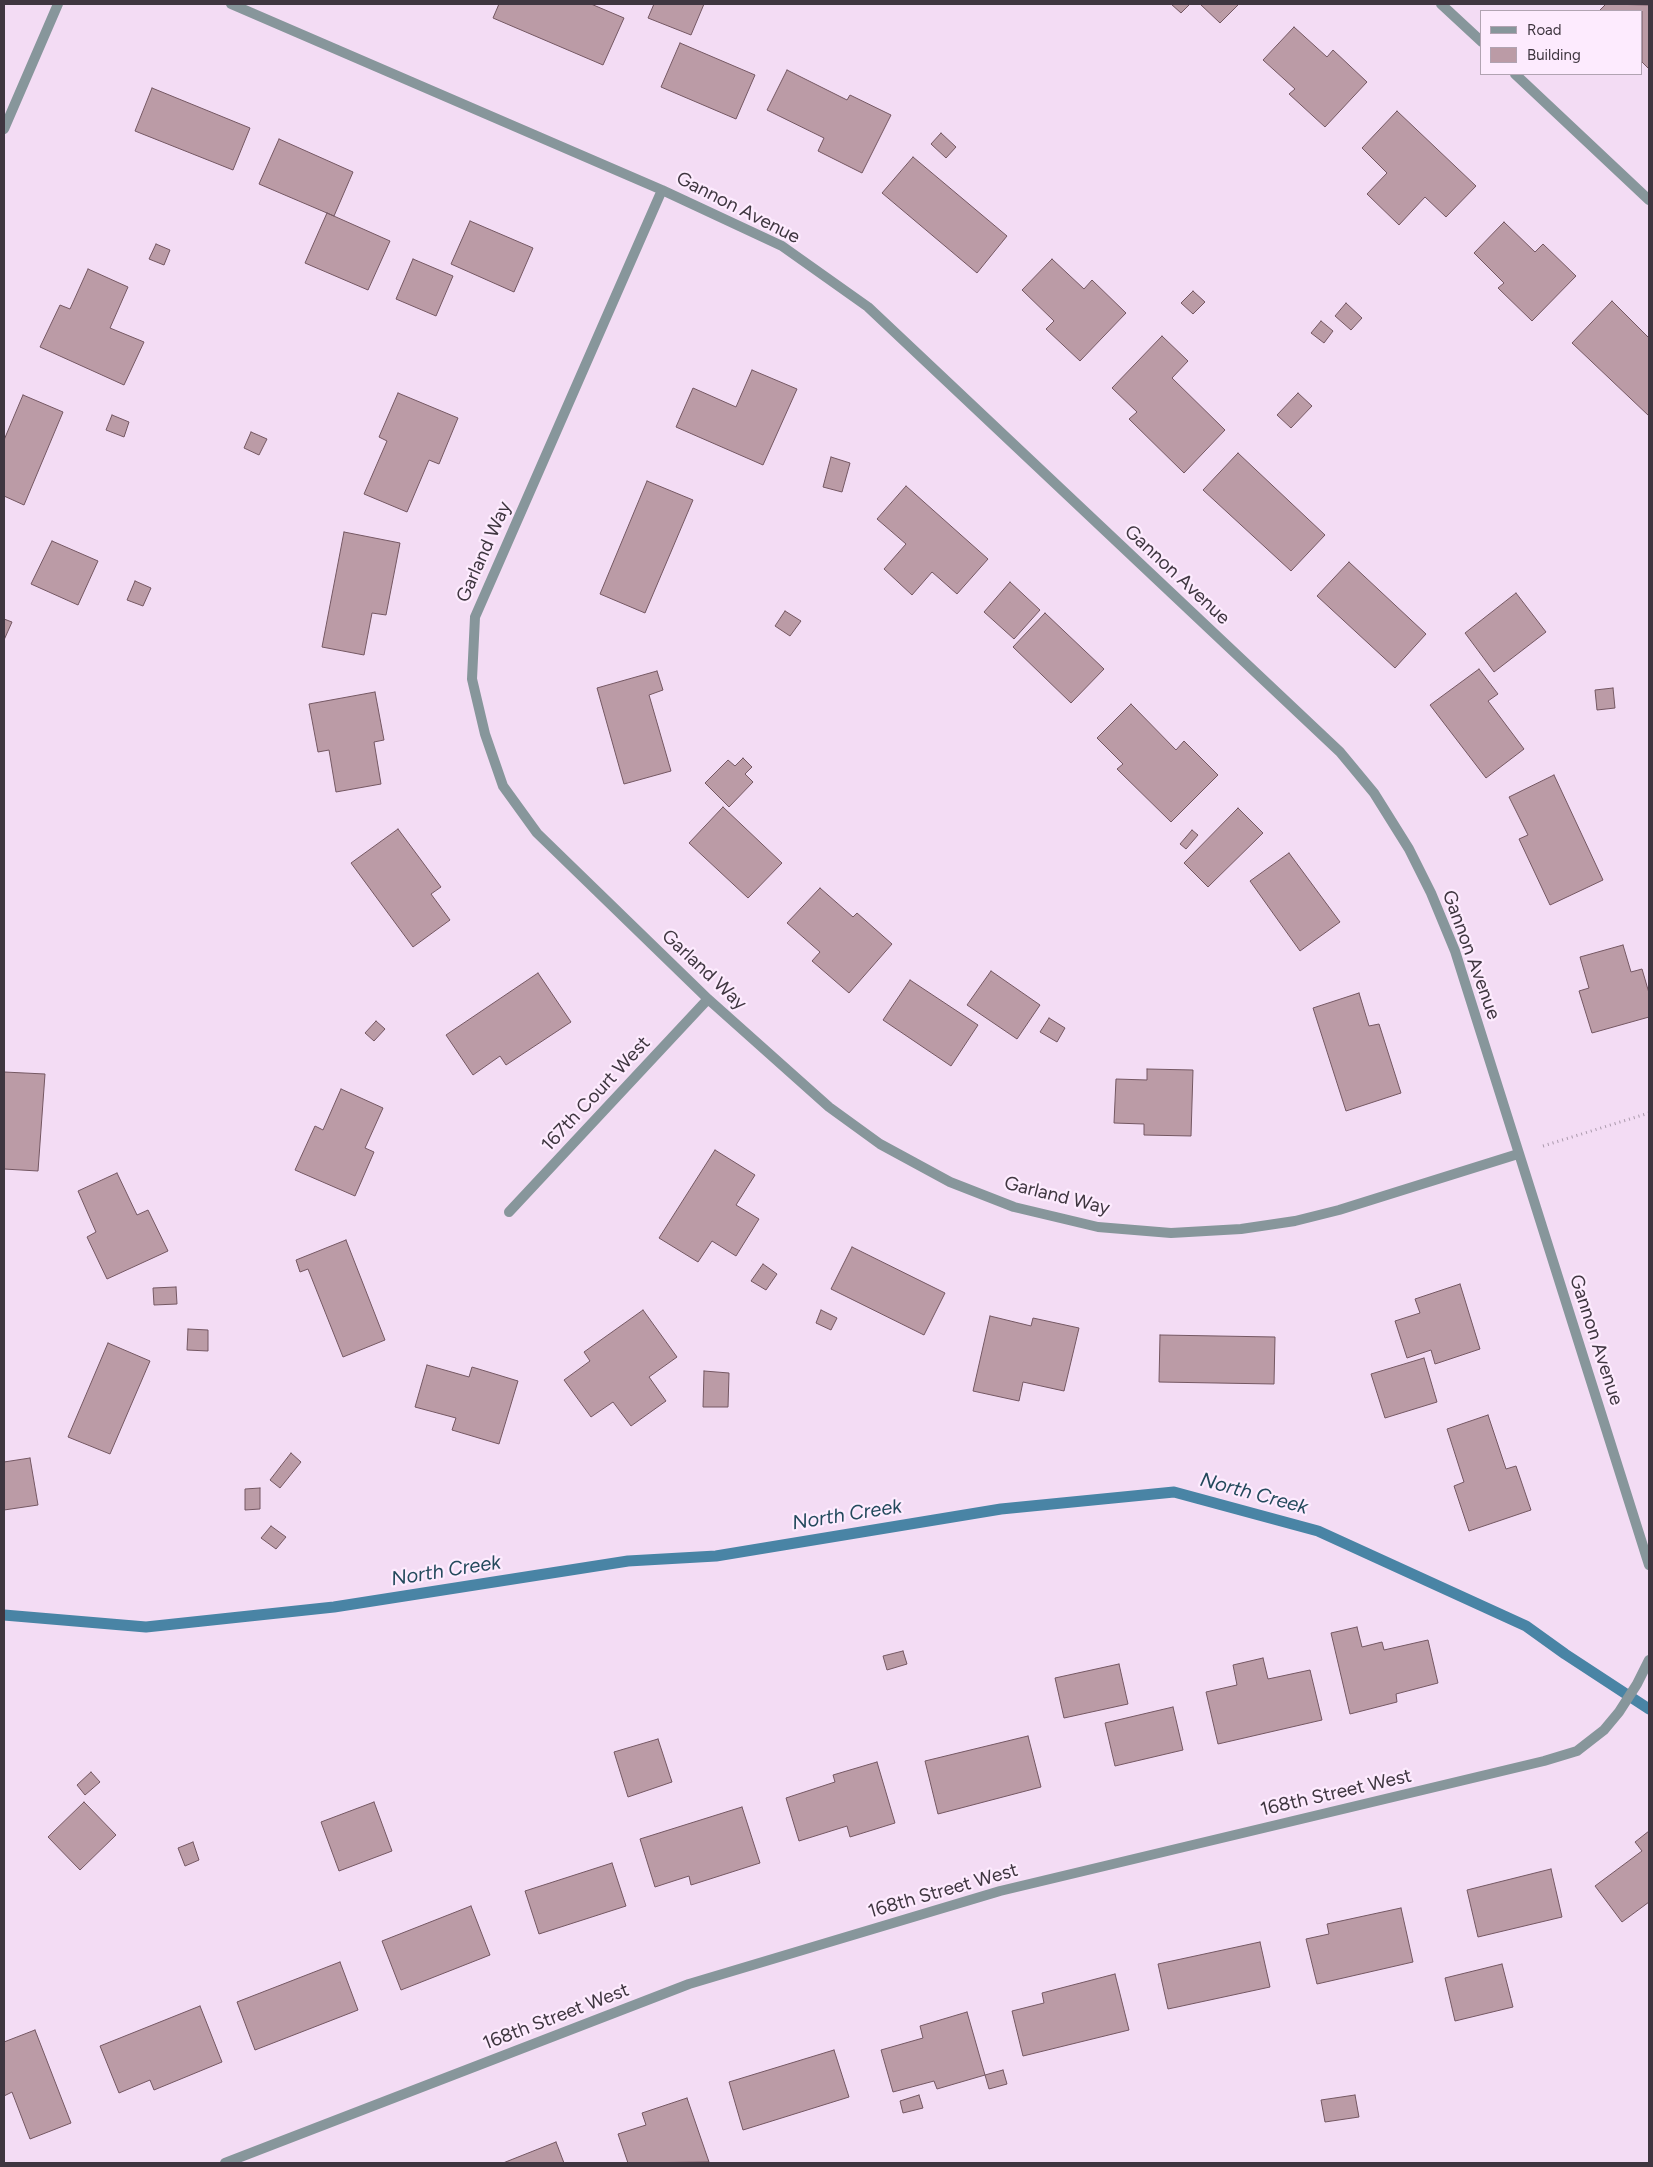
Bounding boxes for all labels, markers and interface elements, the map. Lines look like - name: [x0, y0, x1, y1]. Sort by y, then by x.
- legend: [1480, 10, 1643, 75]
- text: Road: [1527, 21, 1562, 39]
- text: Building: [1527, 46, 1581, 64]
- street label: Gannon Avenue: [672, 167, 804, 249]
- street label: Garland Way: [452, 498, 516, 606]
- street label: Gannon Avenue: [1120, 520, 1234, 630]
- street label: Gannon Avenue: [1437, 887, 1505, 1023]
- street label: Garland Way: [657, 925, 751, 1015]
- street label: 167th Court West: [537, 1032, 655, 1156]
- street label: Garland Way: [1002, 1172, 1112, 1220]
- street label: Gannon Avenue: [1564, 1272, 1628, 1408]
- water label: North Creek: [1197, 1468, 1311, 1520]
- water label: North Creek: [791, 1495, 903, 1535]
- water label: North Creek: [390, 1551, 502, 1591]
- street label: 168th Street West: [1258, 1765, 1414, 1821]
- street label: 168th Street West: [866, 1859, 1020, 1923]
- street label: 168th Street West: [480, 1979, 632, 2055]

